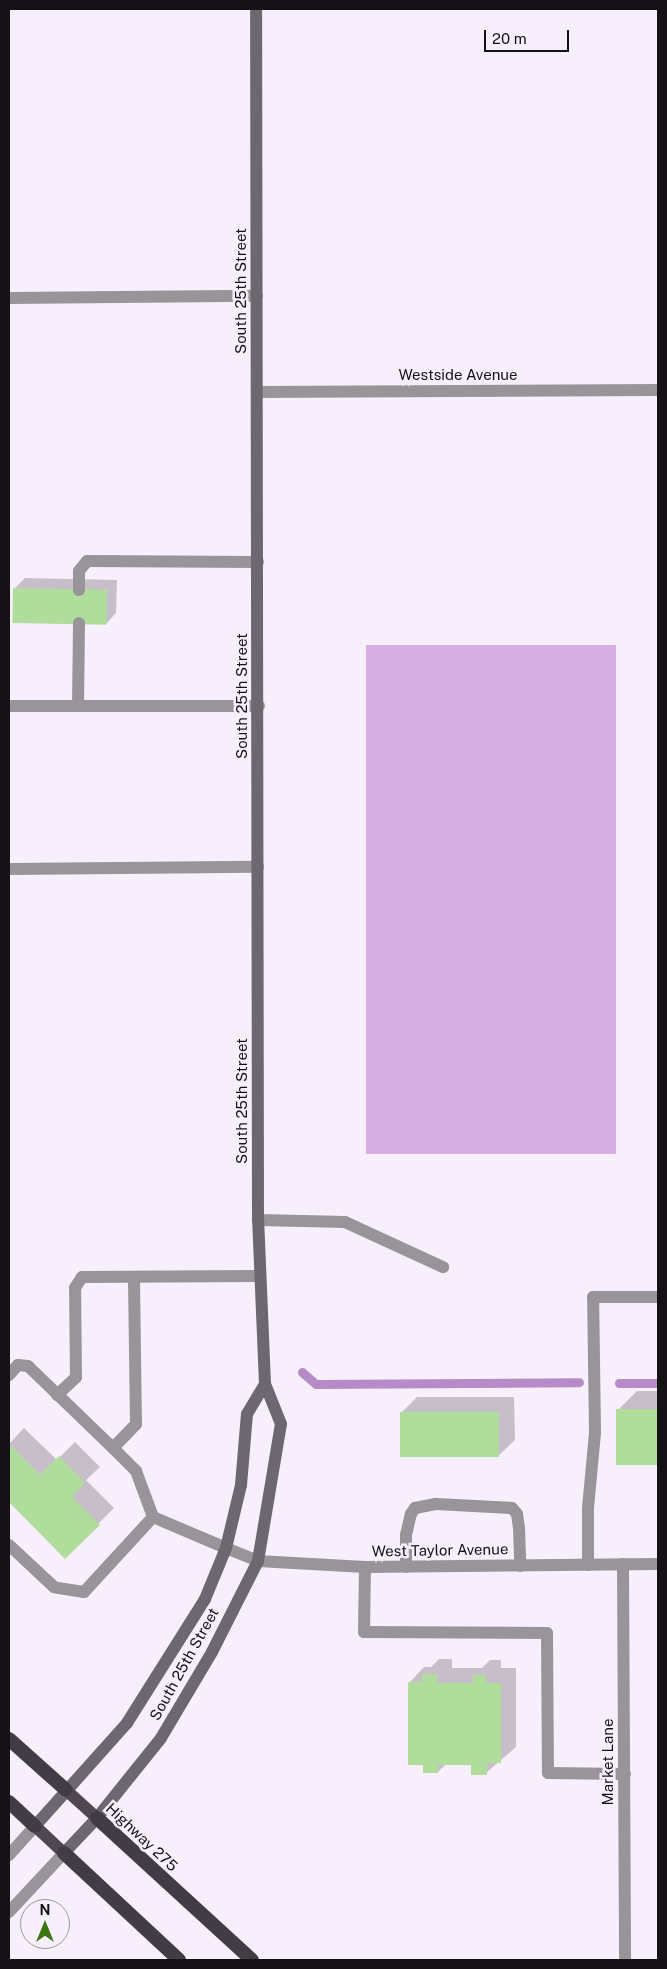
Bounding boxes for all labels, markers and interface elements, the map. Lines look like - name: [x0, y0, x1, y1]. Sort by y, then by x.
- scale bar: [487, 20, 572, 52]
- text: 20 m: [492, 30, 527, 47]
- street label: South 25th Street: [232, 228, 250, 354]
- street label: Westside Avenue: [398, 366, 518, 384]
- street label: South 25th Street: [233, 633, 251, 759]
- street label: South 25th Street: [233, 1038, 251, 1164]
- street label: West Taylor Avenue: [371, 1540, 509, 1560]
- street label: South 25th Street: [146, 1605, 222, 1723]
- street label: Market Lane: [599, 1719, 617, 1805]
- street label: Highway 275: [102, 1799, 182, 1875]
- north arrow: [20, 1899, 70, 1949]
- text: N: [40, 1902, 50, 1918]

